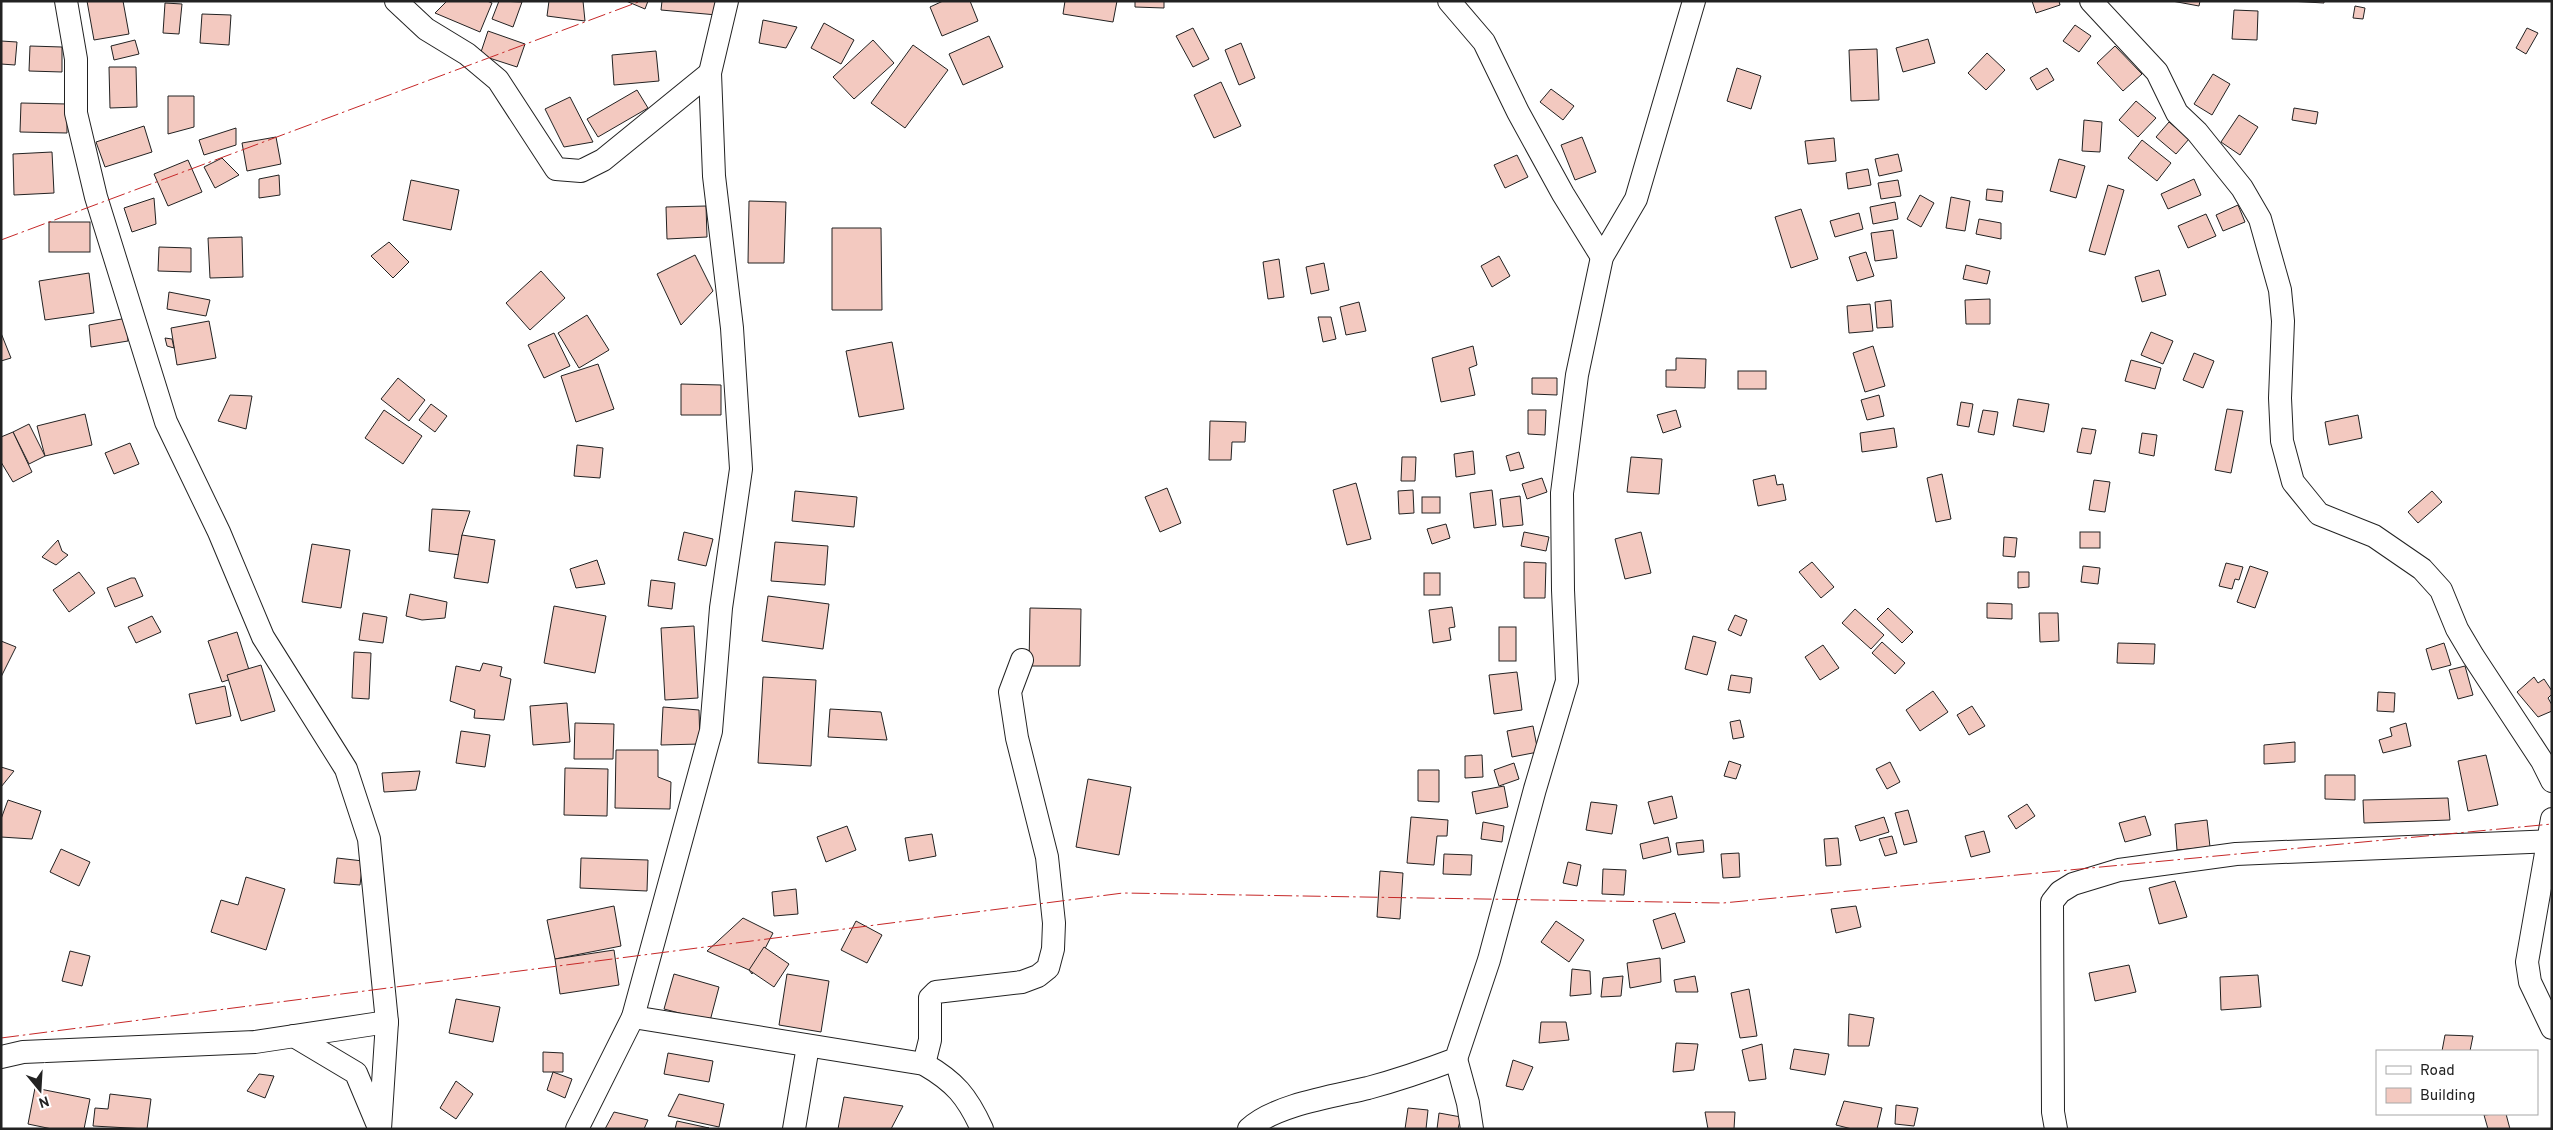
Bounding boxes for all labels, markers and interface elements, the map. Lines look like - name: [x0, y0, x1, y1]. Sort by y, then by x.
- legend: [2376, 1050, 2538, 1115]
- text: Road: [2420, 1062, 2455, 1081]
- north arrow: [15, 1065, 65, 1115]
- text: Building: [2420, 1087, 2475, 1106]
- text: N: [36, 1091, 51, 1111]

